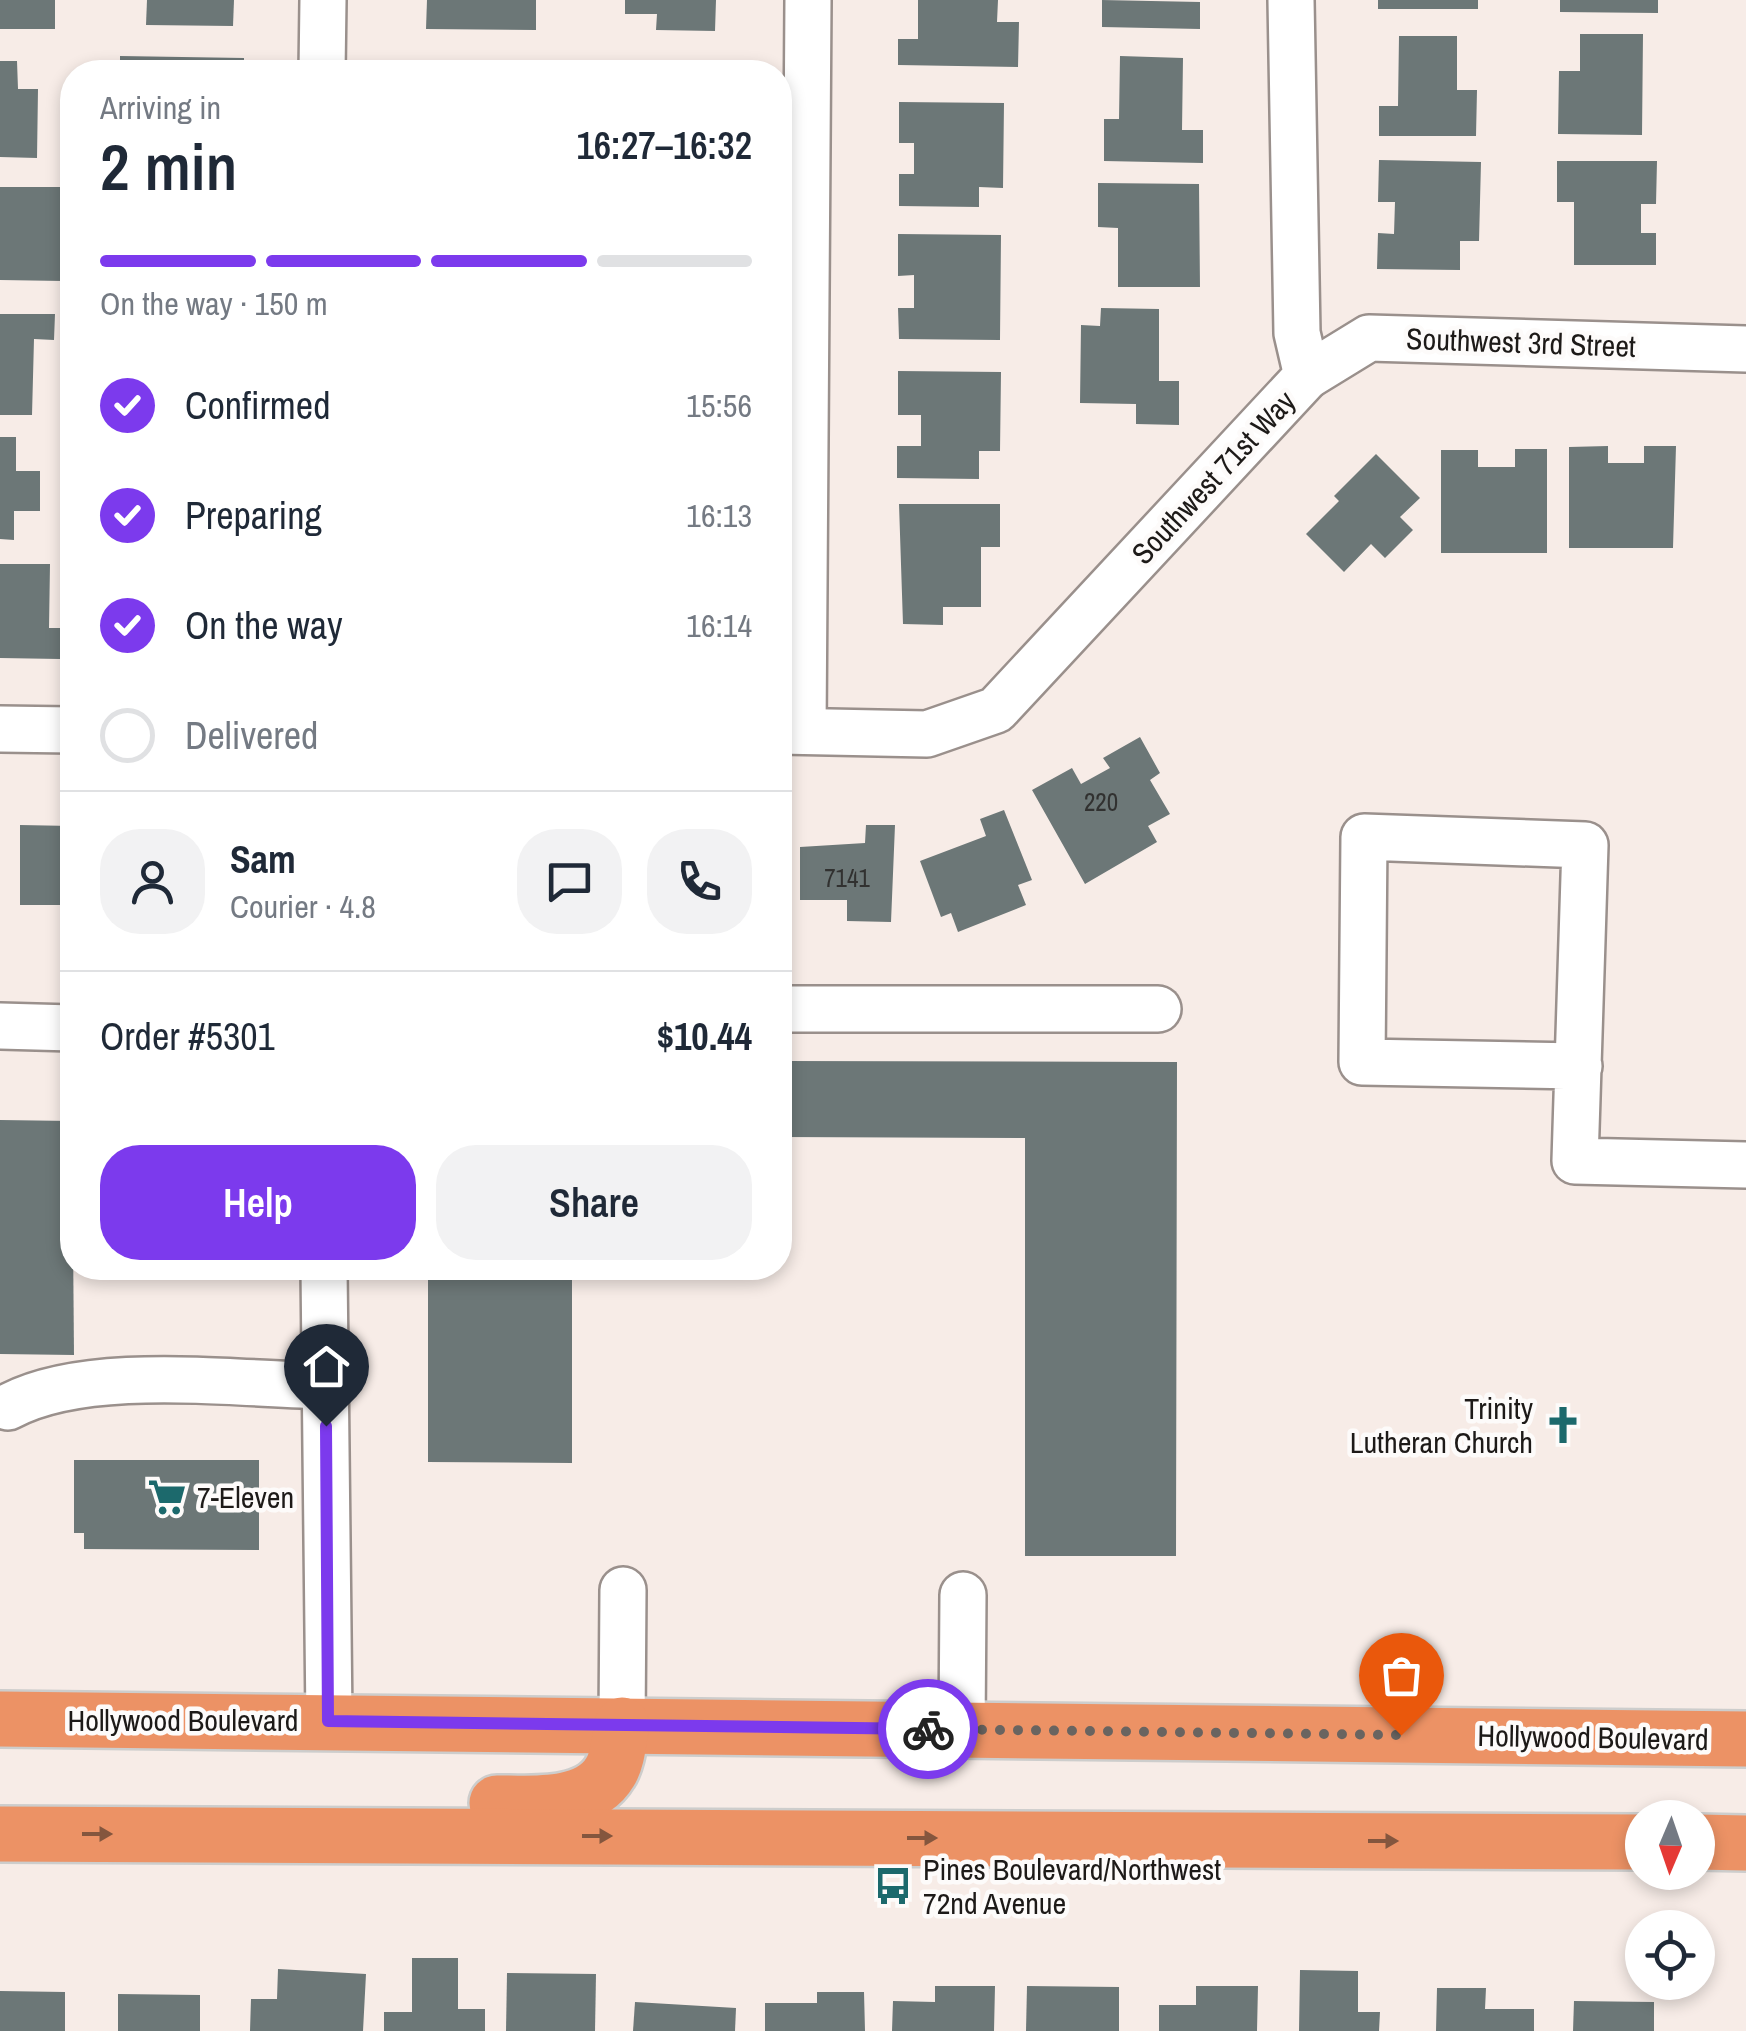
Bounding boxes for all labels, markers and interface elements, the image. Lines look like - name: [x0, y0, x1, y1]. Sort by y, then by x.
- text: Arriving in: [100, 86, 221, 129]
- text: 16:27–16:32: [576, 120, 752, 171]
- text: 2 min: [100, 123, 237, 210]
- text: On the way · 150 m: [100, 282, 328, 325]
- street label: Southwest 3rd Street: [1405, 318, 1637, 366]
- icon: check: [100, 378, 155, 433]
- text: Confirmed: [185, 380, 330, 431]
- street label: Southwest 71st Way: [1122, 381, 1304, 572]
- text: 15:56: [686, 384, 752, 427]
- icon: check: [100, 488, 155, 543]
- text: Preparing: [185, 490, 322, 541]
- text: 16:13: [686, 494, 752, 537]
- icon: check: [100, 598, 155, 653]
- text: On the way: [185, 600, 343, 651]
- text: 16:14: [686, 604, 752, 647]
- text: Delivered: [185, 710, 318, 761]
- house number: 220: [1084, 785, 1118, 819]
- button: person: [100, 829, 205, 934]
- button: chat: [517, 829, 622, 934]
- button: phone: [647, 829, 752, 934]
- text: Sam: [230, 834, 296, 885]
- house number: 7141: [824, 861, 870, 895]
- text: Courier · 4.8: [230, 885, 376, 928]
- text: Order #5301: [100, 1011, 275, 1062]
- text: $10.44: [657, 1011, 752, 1062]
- button: Help: [100, 1145, 416, 1260]
- button: Share: [436, 1145, 752, 1260]
- pin: [284, 1324, 369, 1427]
- icon: home: [299, 1339, 354, 1394]
- place label: Trinity Lutheran Church: [1350, 1388, 1534, 1462]
- church icon: Trinity Lutheran Church: [1542, 1404, 1584, 1446]
- supermarket icon: 7-Eleven: [146, 1476, 188, 1518]
- place label: 7-Eleven: [197, 1477, 294, 1517]
- pin: [1359, 1633, 1444, 1736]
- icon: bag: [1374, 1648, 1429, 1703]
- courier: [878, 1679, 978, 1779]
- street label: Hollywood Boulevard: [67, 1700, 299, 1740]
- icon: bike: [901, 1702, 956, 1757]
- street label: Hollywood Boulevard: [1477, 1715, 1709, 1759]
- north arrow: [1625, 1800, 1715, 1890]
- map controls: [1625, 1800, 1715, 2000]
- one-way arrow: [82, 1826, 114, 1842]
- one-way arrow: [582, 1828, 614, 1844]
- one-way arrow: [907, 1830, 939, 1846]
- one-way arrow: [1368, 1833, 1400, 1849]
- place label: Pines Boulevard/Northwest 72nd Avenue: [923, 1849, 1221, 1923]
- bus stop icon: Pines Boulevard/Northwest 72nd Avenue: [872, 1865, 914, 1907]
- button: locate: [1625, 1910, 1715, 2000]

